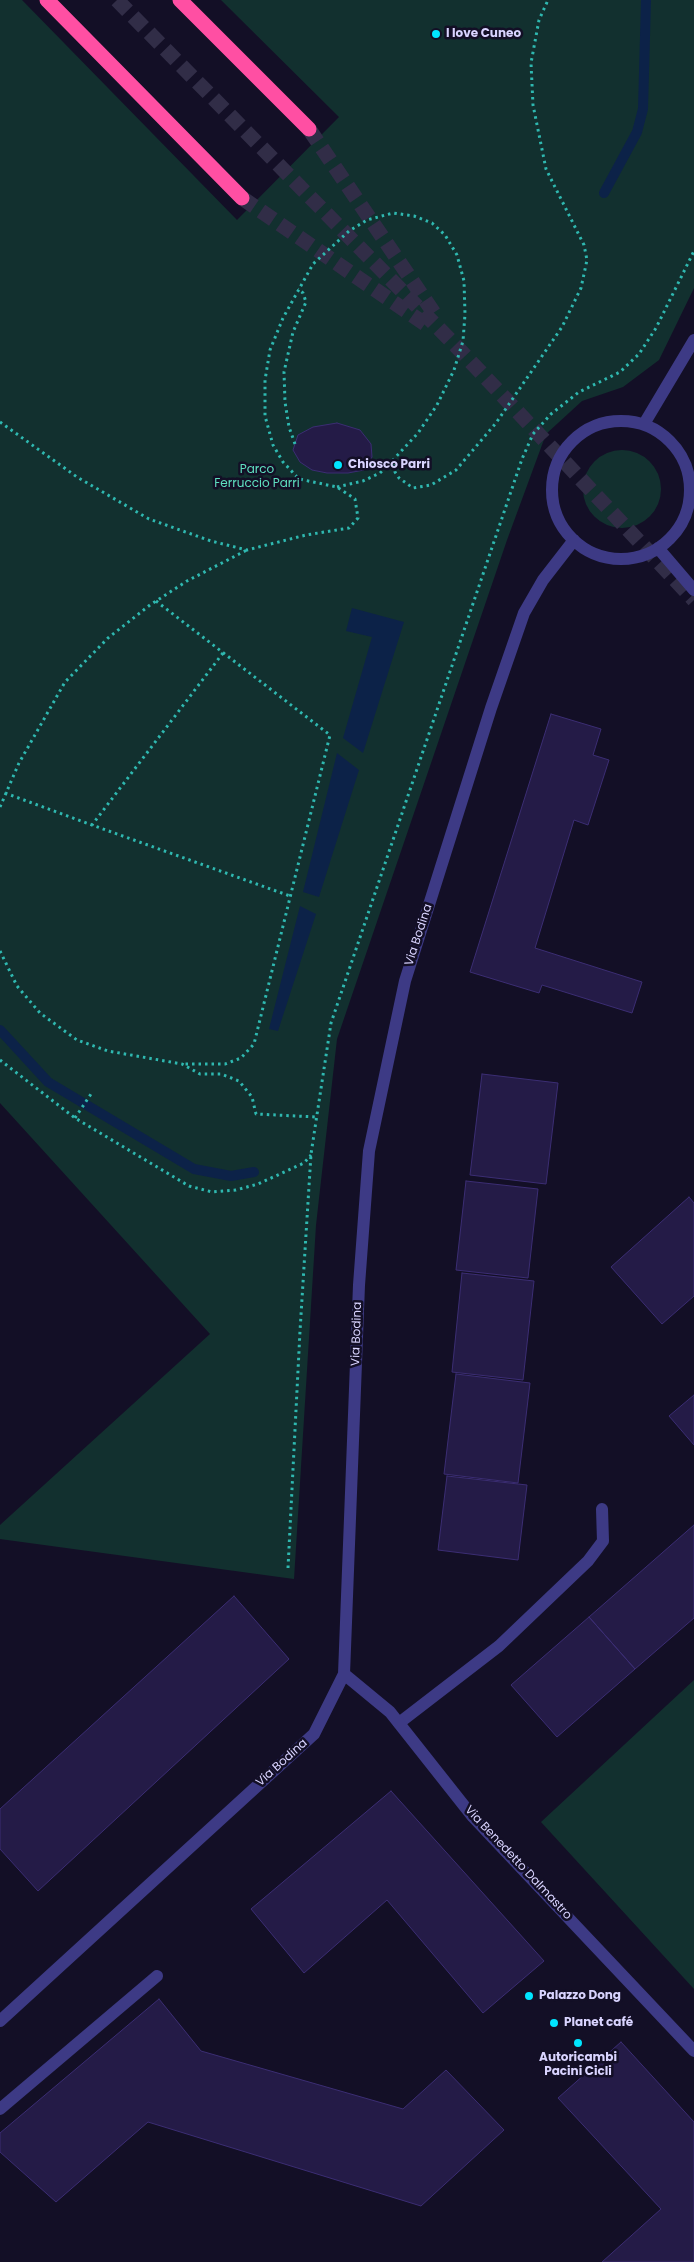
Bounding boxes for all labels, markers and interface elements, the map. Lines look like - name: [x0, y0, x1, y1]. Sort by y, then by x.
- place label: I love Cuneo: [446, 27, 521, 41]
- marker: I love Cuneo: [430, 28, 442, 40]
- place label: Chiosco Parri: [348, 458, 430, 472]
- marker: Chiosco Parri: [332, 459, 344, 471]
- park label: Parco Ferruccio Parri: [214, 463, 300, 491]
- street label: Via Bodina: [402, 902, 436, 968]
- street label: Via Bodina: [349, 1302, 365, 1366]
- street label: Via Bodina: [253, 1736, 311, 1790]
- street label: Via Benedetto Dalmastro: [461, 1803, 575, 1923]
- place label: Palazzo Dong: [539, 1989, 621, 2003]
- marker: Palazzo Dong: [523, 1990, 535, 2002]
- place label: Planet café: [564, 2016, 633, 2030]
- marker: Planet café: [548, 2017, 560, 2029]
- marker: Autoricambi Pacini Cicli: [572, 2037, 584, 2049]
- place label: Autoricambi Pacini Cicli: [539, 2051, 617, 2079]

